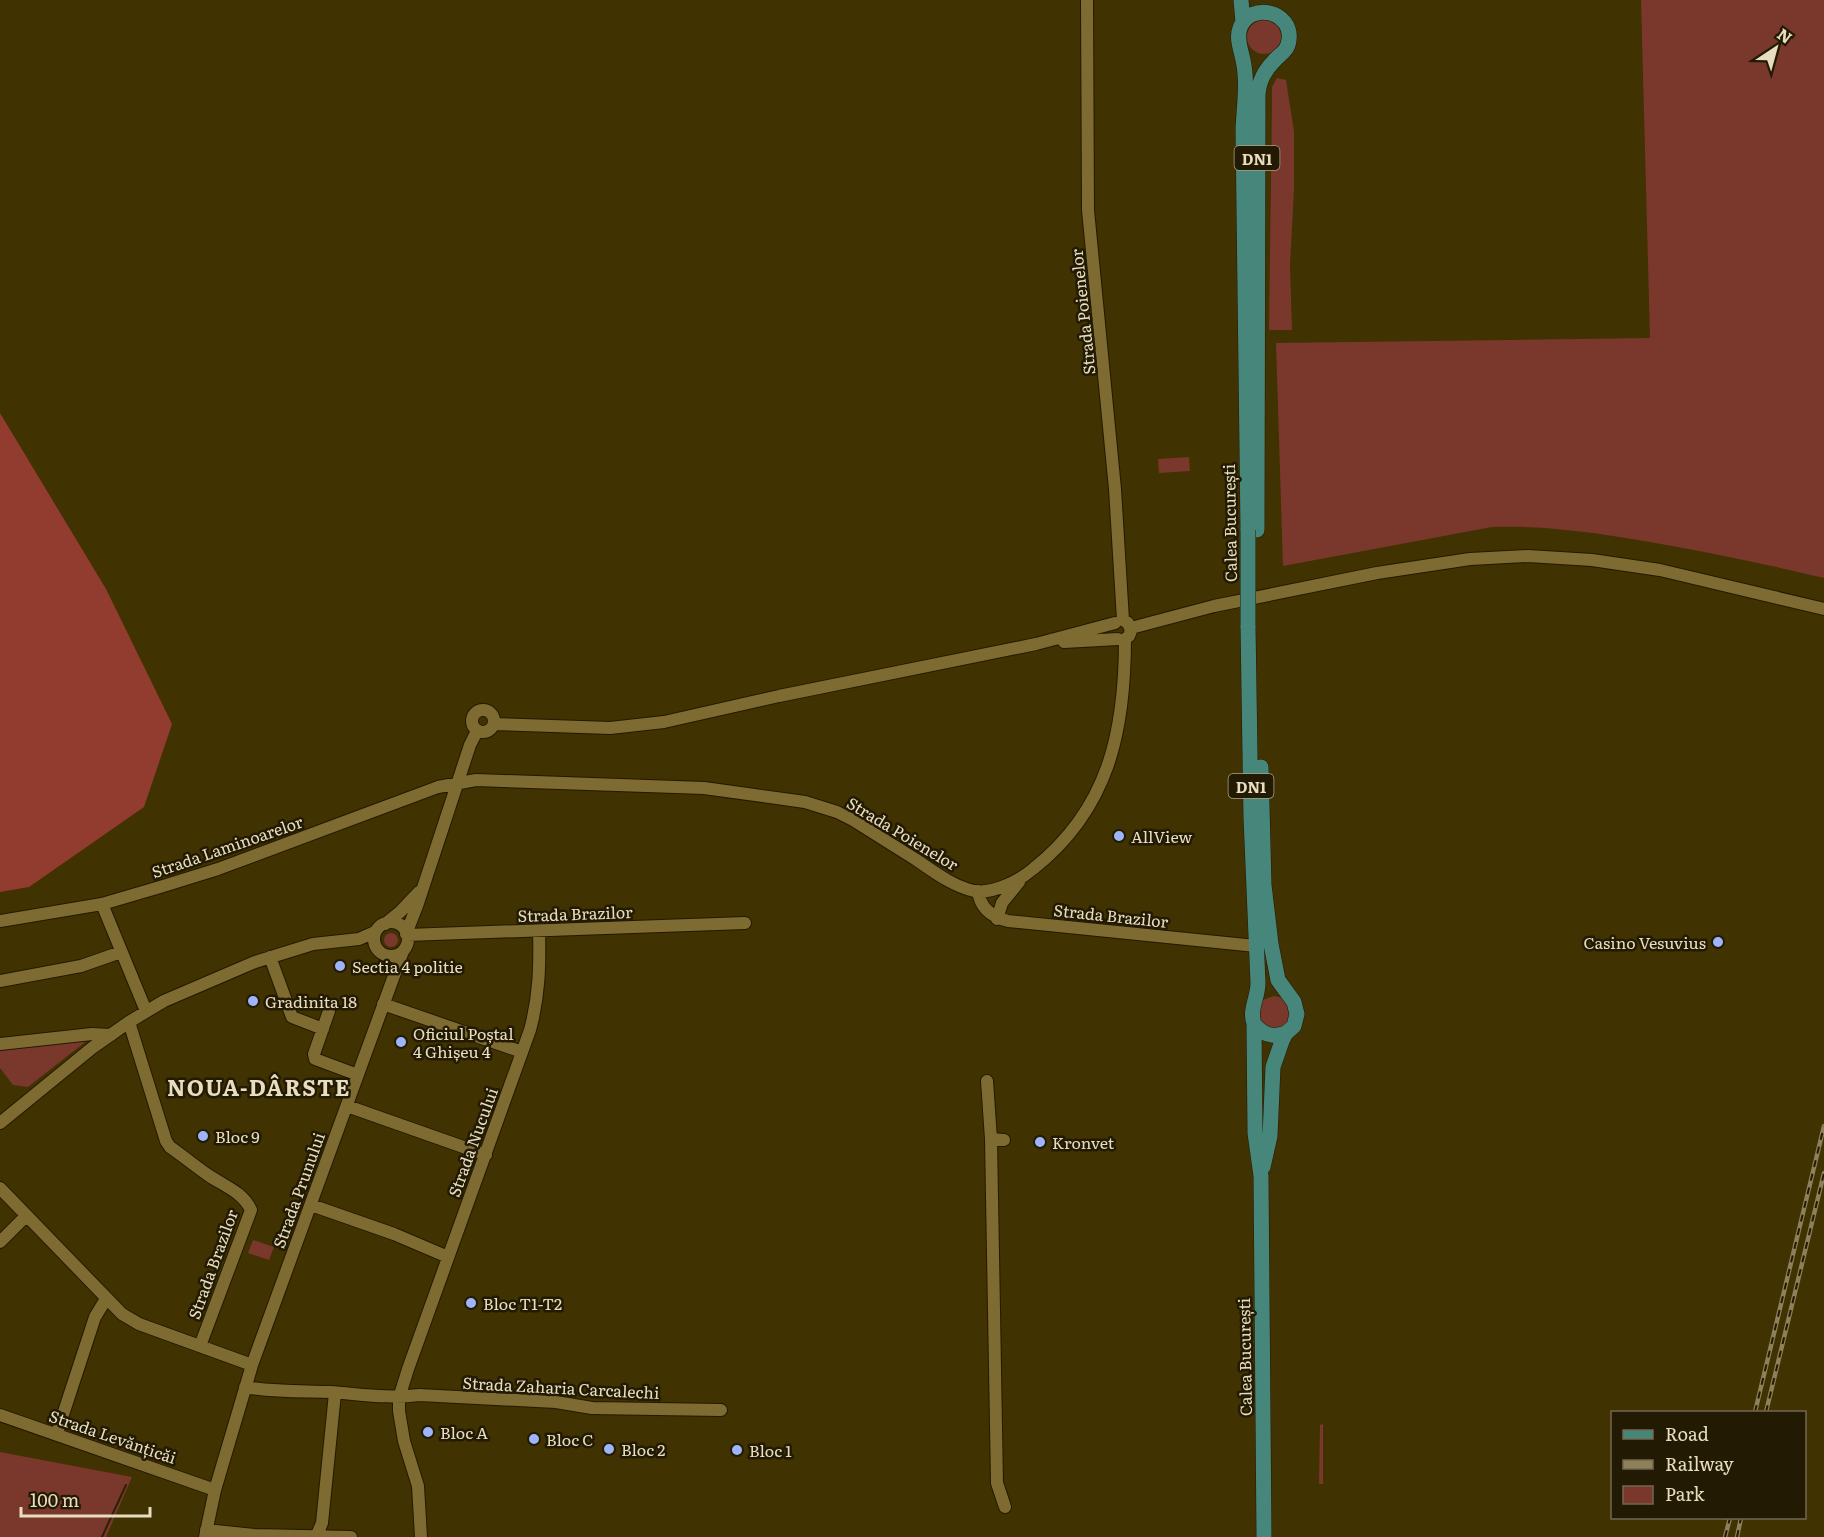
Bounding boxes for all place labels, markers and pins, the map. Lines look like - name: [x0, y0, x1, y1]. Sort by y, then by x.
- place label: AllView: [1131, 824, 1193, 848]
- marker: AllView: [1112, 829, 1126, 843]
- place label: Casino Vesuvius: [1584, 930, 1706, 954]
- marker: Casino Vesuvius: [1711, 935, 1725, 949]
- place label: Sectia 4 politie: [352, 954, 463, 978]
- marker: Sectia 4 politie: [333, 959, 347, 973]
- place label: Gradinita 18: [265, 989, 357, 1013]
- marker: Gradinita 18: [246, 994, 260, 1008]
- place label: Oficiul Poștal 4 Ghișeu 4: [413, 1021, 514, 1063]
- marker: Oficiul Poștal 4 Ghișeu 4: [394, 1035, 408, 1049]
- place label: Bloc 9: [215, 1124, 260, 1148]
- marker: Bloc 9: [196, 1129, 210, 1143]
- place label: Kronvet: [1052, 1130, 1115, 1154]
- marker: Kronvet: [1033, 1135, 1047, 1149]
- place label: Bloc T1-T2: [483, 1291, 562, 1315]
- marker: Bloc T1-T2: [464, 1296, 478, 1310]
- place label: Bloc A: [440, 1420, 488, 1444]
- marker: Bloc A: [421, 1425, 435, 1439]
- place label: Bloc C: [546, 1427, 594, 1451]
- marker: Bloc C: [527, 1432, 541, 1446]
- place label: Bloc 2: [621, 1437, 665, 1461]
- place label: Bloc 1: [749, 1438, 792, 1462]
- marker: Bloc 2: [602, 1442, 616, 1456]
- marker: Bloc 1: [730, 1443, 744, 1457]

